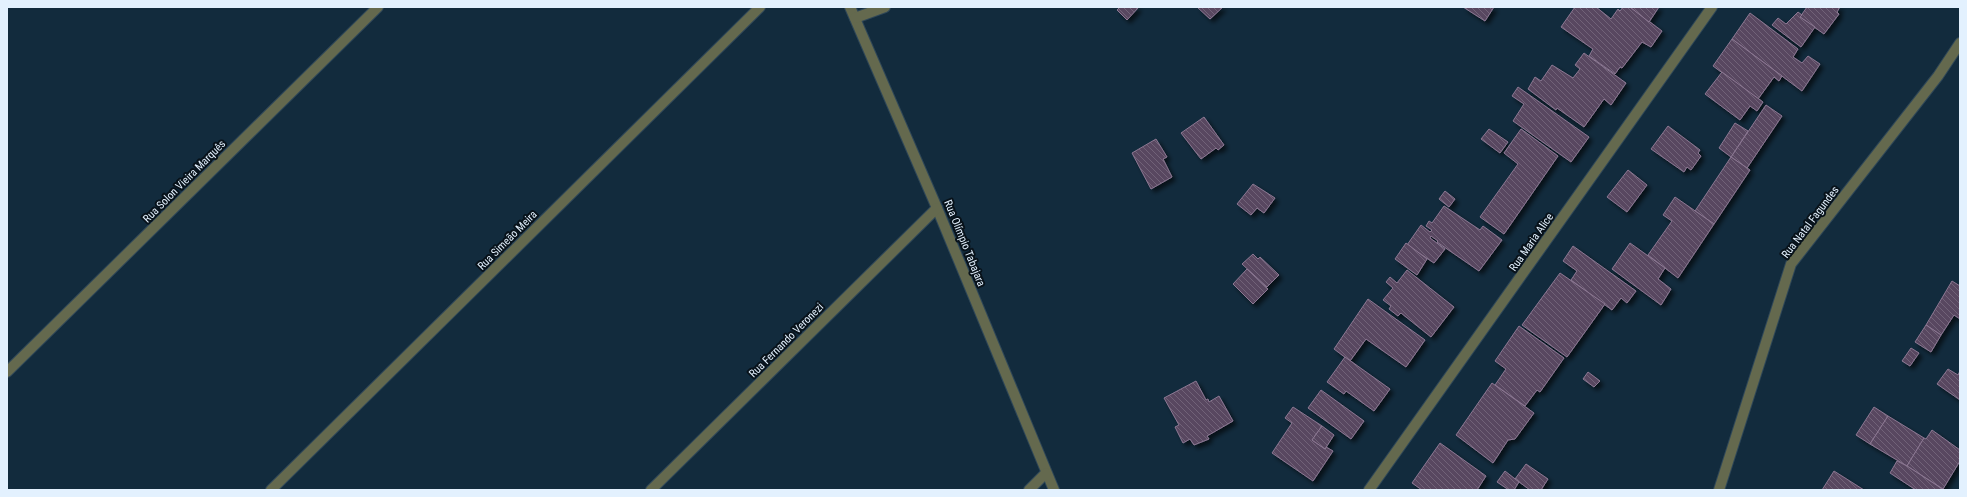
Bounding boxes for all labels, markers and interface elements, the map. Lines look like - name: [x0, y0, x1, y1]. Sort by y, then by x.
- street label: Rua Solon Vieira Marquês: [140, 137, 228, 225]
- street label: Rua Natal Fagundes: [1779, 184, 1842, 261]
- street label: Rua Olímpio Tabajara: [941, 198, 988, 288]
- street label: Rua Simeão Meira: [475, 208, 540, 273]
- street label: Rua Maria Alice: [1507, 211, 1556, 274]
- street label: Rua Fernando Veronezi: [746, 300, 826, 380]

